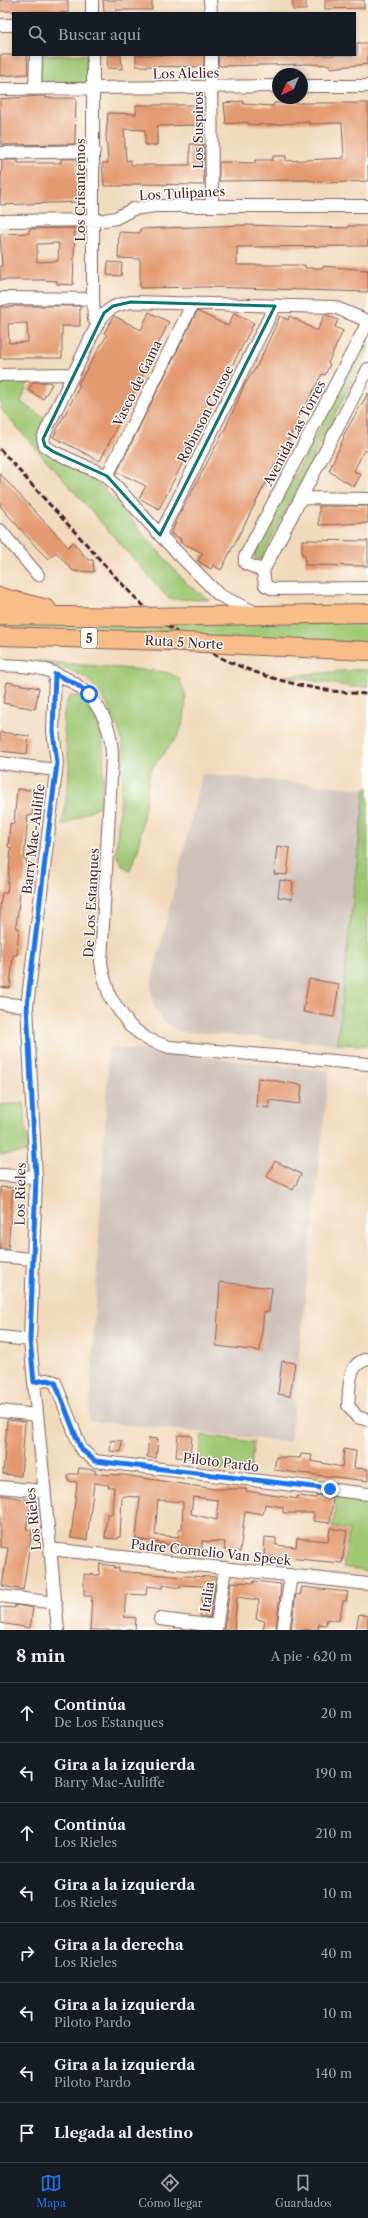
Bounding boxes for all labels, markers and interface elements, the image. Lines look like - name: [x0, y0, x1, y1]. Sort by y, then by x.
- search box: [12, 12, 356, 56]
- icon: search: [26, 23, 48, 45]
- text: Buscar aquí: [58, 25, 141, 44]
- street label: Los Alelies: [153, 64, 220, 82]
- north arrow: [272, 68, 308, 104]
- street label: Los Suspiros: [190, 91, 206, 169]
- street label: Los Crisantemos: [72, 138, 88, 242]
- street label: Los Tulipanes: [138, 183, 226, 203]
- street label: Vasco de Gama: [109, 337, 165, 430]
- street label: Robinson Crusoe: [174, 363, 236, 465]
- street label: Avenida Las Torres: [259, 377, 329, 489]
- road number: 5: [81, 628, 97, 648]
- street label: Ruta 5 Norte: [144, 632, 224, 652]
- route start: [80, 685, 98, 703]
- street label: Barry Mac-Auliffe: [18, 783, 48, 895]
- street label: De Los Estanques: [80, 847, 102, 958]
- street label: Los Rieles: [11, 1162, 29, 1226]
- street label: Piloto Pardo: [182, 1449, 260, 1475]
- route end: [321, 1480, 339, 1498]
- street label: Los Rieles: [22, 1486, 44, 1551]
- street label: Padre Cornelio Van Speek: [130, 1536, 293, 1568]
- street label: Italia: [197, 1581, 217, 1613]
- text: 8 min: [16, 1646, 65, 1666]
- text: A pie · 620 m: [271, 1648, 352, 1664]
- text: Continúa: [54, 1695, 126, 1714]
- icon: ahead: [16, 1702, 38, 1724]
- text: 20 m: [321, 1705, 352, 1721]
- text: De Los Estanques: [54, 1714, 164, 1730]
- text: Gira a la izquierda: [54, 1755, 195, 1774]
- icon: left: [16, 1762, 38, 1784]
- text: 190 m: [315, 1765, 352, 1781]
- text: Barry Mac-Auliffe: [54, 1774, 165, 1790]
- text: Continúa: [54, 1815, 126, 1834]
- icon: ahead: [16, 1822, 38, 1844]
- text: 210 m: [315, 1825, 352, 1841]
- text: Los Rieles: [54, 1834, 117, 1850]
- text: Gira a la izquierda: [54, 1875, 195, 1894]
- icon: left: [16, 1882, 38, 1904]
- text: 10 m: [323, 1885, 352, 1901]
- text: Los Rieles: [54, 1894, 117, 1910]
- text: Gira a la derecha: [54, 1935, 184, 1954]
- icon: right: [16, 1942, 38, 1964]
- text: 40 m: [321, 1945, 352, 1961]
- text: Los Rieles: [54, 1954, 117, 1970]
- text: Gira a la izquierda: [54, 1995, 195, 2014]
- icon: left: [16, 2002, 38, 2024]
- text: 10 m: [323, 2005, 352, 2021]
- text: Piloto Pardo: [54, 2014, 131, 2030]
- text: Gira a la izquierda: [54, 2055, 195, 2074]
- icon: left: [16, 2062, 38, 2084]
- text: 140 m: [315, 2065, 352, 2081]
- text: Piloto Pardo: [54, 2074, 131, 2090]
- icon: arrive: [16, 2122, 38, 2144]
- text: Llegada al destino: [54, 2123, 193, 2142]
- tab: Mapa: [36, 2172, 66, 2210]
- tab: Cómo llegar: [138, 2172, 202, 2210]
- tab: Guardados: [275, 2172, 332, 2210]

